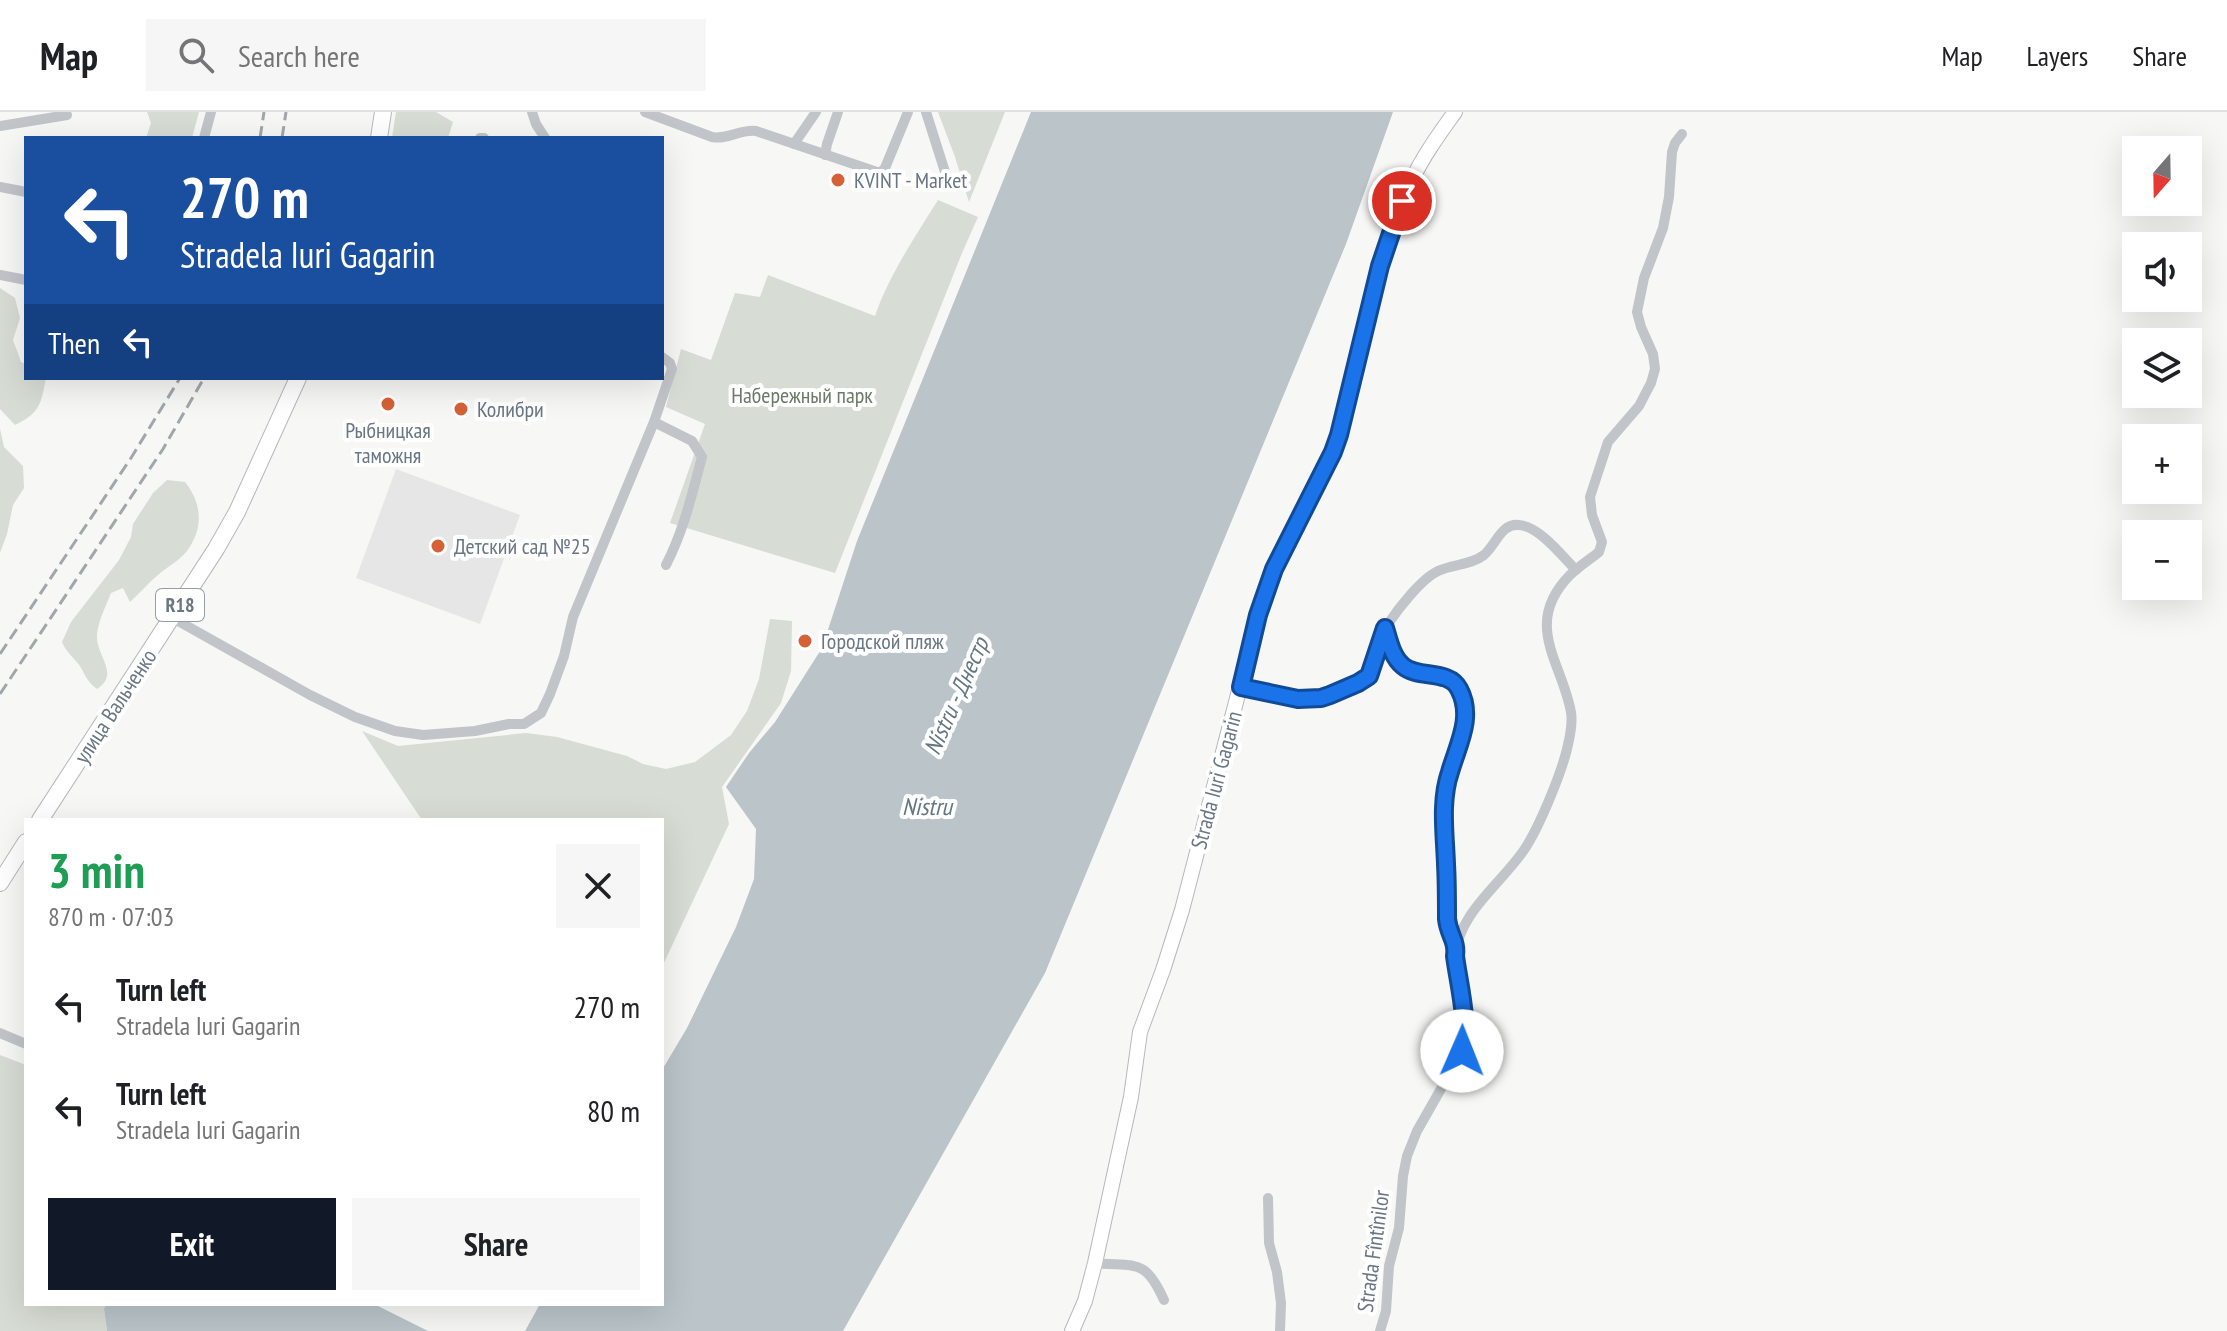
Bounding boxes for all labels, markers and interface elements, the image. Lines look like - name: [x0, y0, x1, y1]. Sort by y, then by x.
- search box: [146, 19, 706, 91]
- text: Map: [40, 31, 98, 80]
- icon: search: [174, 33, 218, 77]
- text: Search here: [238, 36, 360, 75]
- text: Map: [1941, 37, 1983, 74]
- text: Layers: [2027, 37, 2088, 74]
- text: Share: [2132, 37, 2187, 74]
- north arrow: [2122, 136, 2202, 216]
- map controls: [2122, 136, 2202, 600]
- text: 270 m: [180, 161, 309, 233]
- place label: KVINT - Market: [854, 166, 967, 194]
- pin: [1368, 167, 1436, 235]
- icon: left: [48, 168, 152, 272]
- marker: KVINT - Market: [829, 171, 847, 189]
- icon: arrive: [1380, 179, 1424, 223]
- text: Stradela Iuri Gagarin: [180, 231, 435, 278]
- button: sound: [2122, 232, 2202, 312]
- icon: left: [116, 320, 160, 364]
- text: Then: [48, 323, 100, 362]
- button: layers: [2122, 328, 2202, 408]
- park label: Набережный парк: [731, 381, 873, 409]
- marker: Рыбницкая таможня: [379, 395, 397, 413]
- place label: Колибри: [477, 395, 544, 423]
- marker: Колибри: [452, 400, 470, 418]
- place label: Рыбницкая таможня: [345, 416, 431, 469]
- button: +: [2122, 424, 2202, 504]
- button: −: [2122, 520, 2202, 600]
- place label: Детский сад №25: [454, 532, 591, 560]
- marker: Детский сад №25: [429, 537, 447, 555]
- road number: R18: [156, 589, 204, 621]
- place label: Городской пляж: [821, 627, 944, 655]
- water label: Nistru - Днестр: [916, 631, 996, 759]
- marker: Городской пляж: [796, 632, 814, 650]
- street label: улица Вальченко: [68, 643, 162, 769]
- street label: Strada Iuri Gagarin: [1184, 708, 1248, 852]
- water label: Nistru: [902, 791, 953, 822]
- text: 3 min: [48, 839, 145, 901]
- button: close: [556, 844, 640, 928]
- text: 870 m · 07:03: [48, 900, 174, 933]
- text: Turn left: [116, 970, 206, 1009]
- icon: left: [48, 984, 92, 1028]
- text: 270 m: [574, 987, 640, 1026]
- text: Stradela Iuri Gagarin: [116, 1009, 300, 1042]
- position arrow: [1420, 1009, 1504, 1093]
- text: Turn left: [116, 1074, 206, 1113]
- icon: left: [48, 1088, 92, 1132]
- text: 80 m: [587, 1091, 640, 1130]
- text: Stradela Iuri Gagarin: [116, 1113, 300, 1146]
- street label: Strada Fîntînilor: [1351, 1188, 1395, 1314]
- button: Exit: [48, 1198, 336, 1290]
- button: Share: [352, 1198, 640, 1290]

